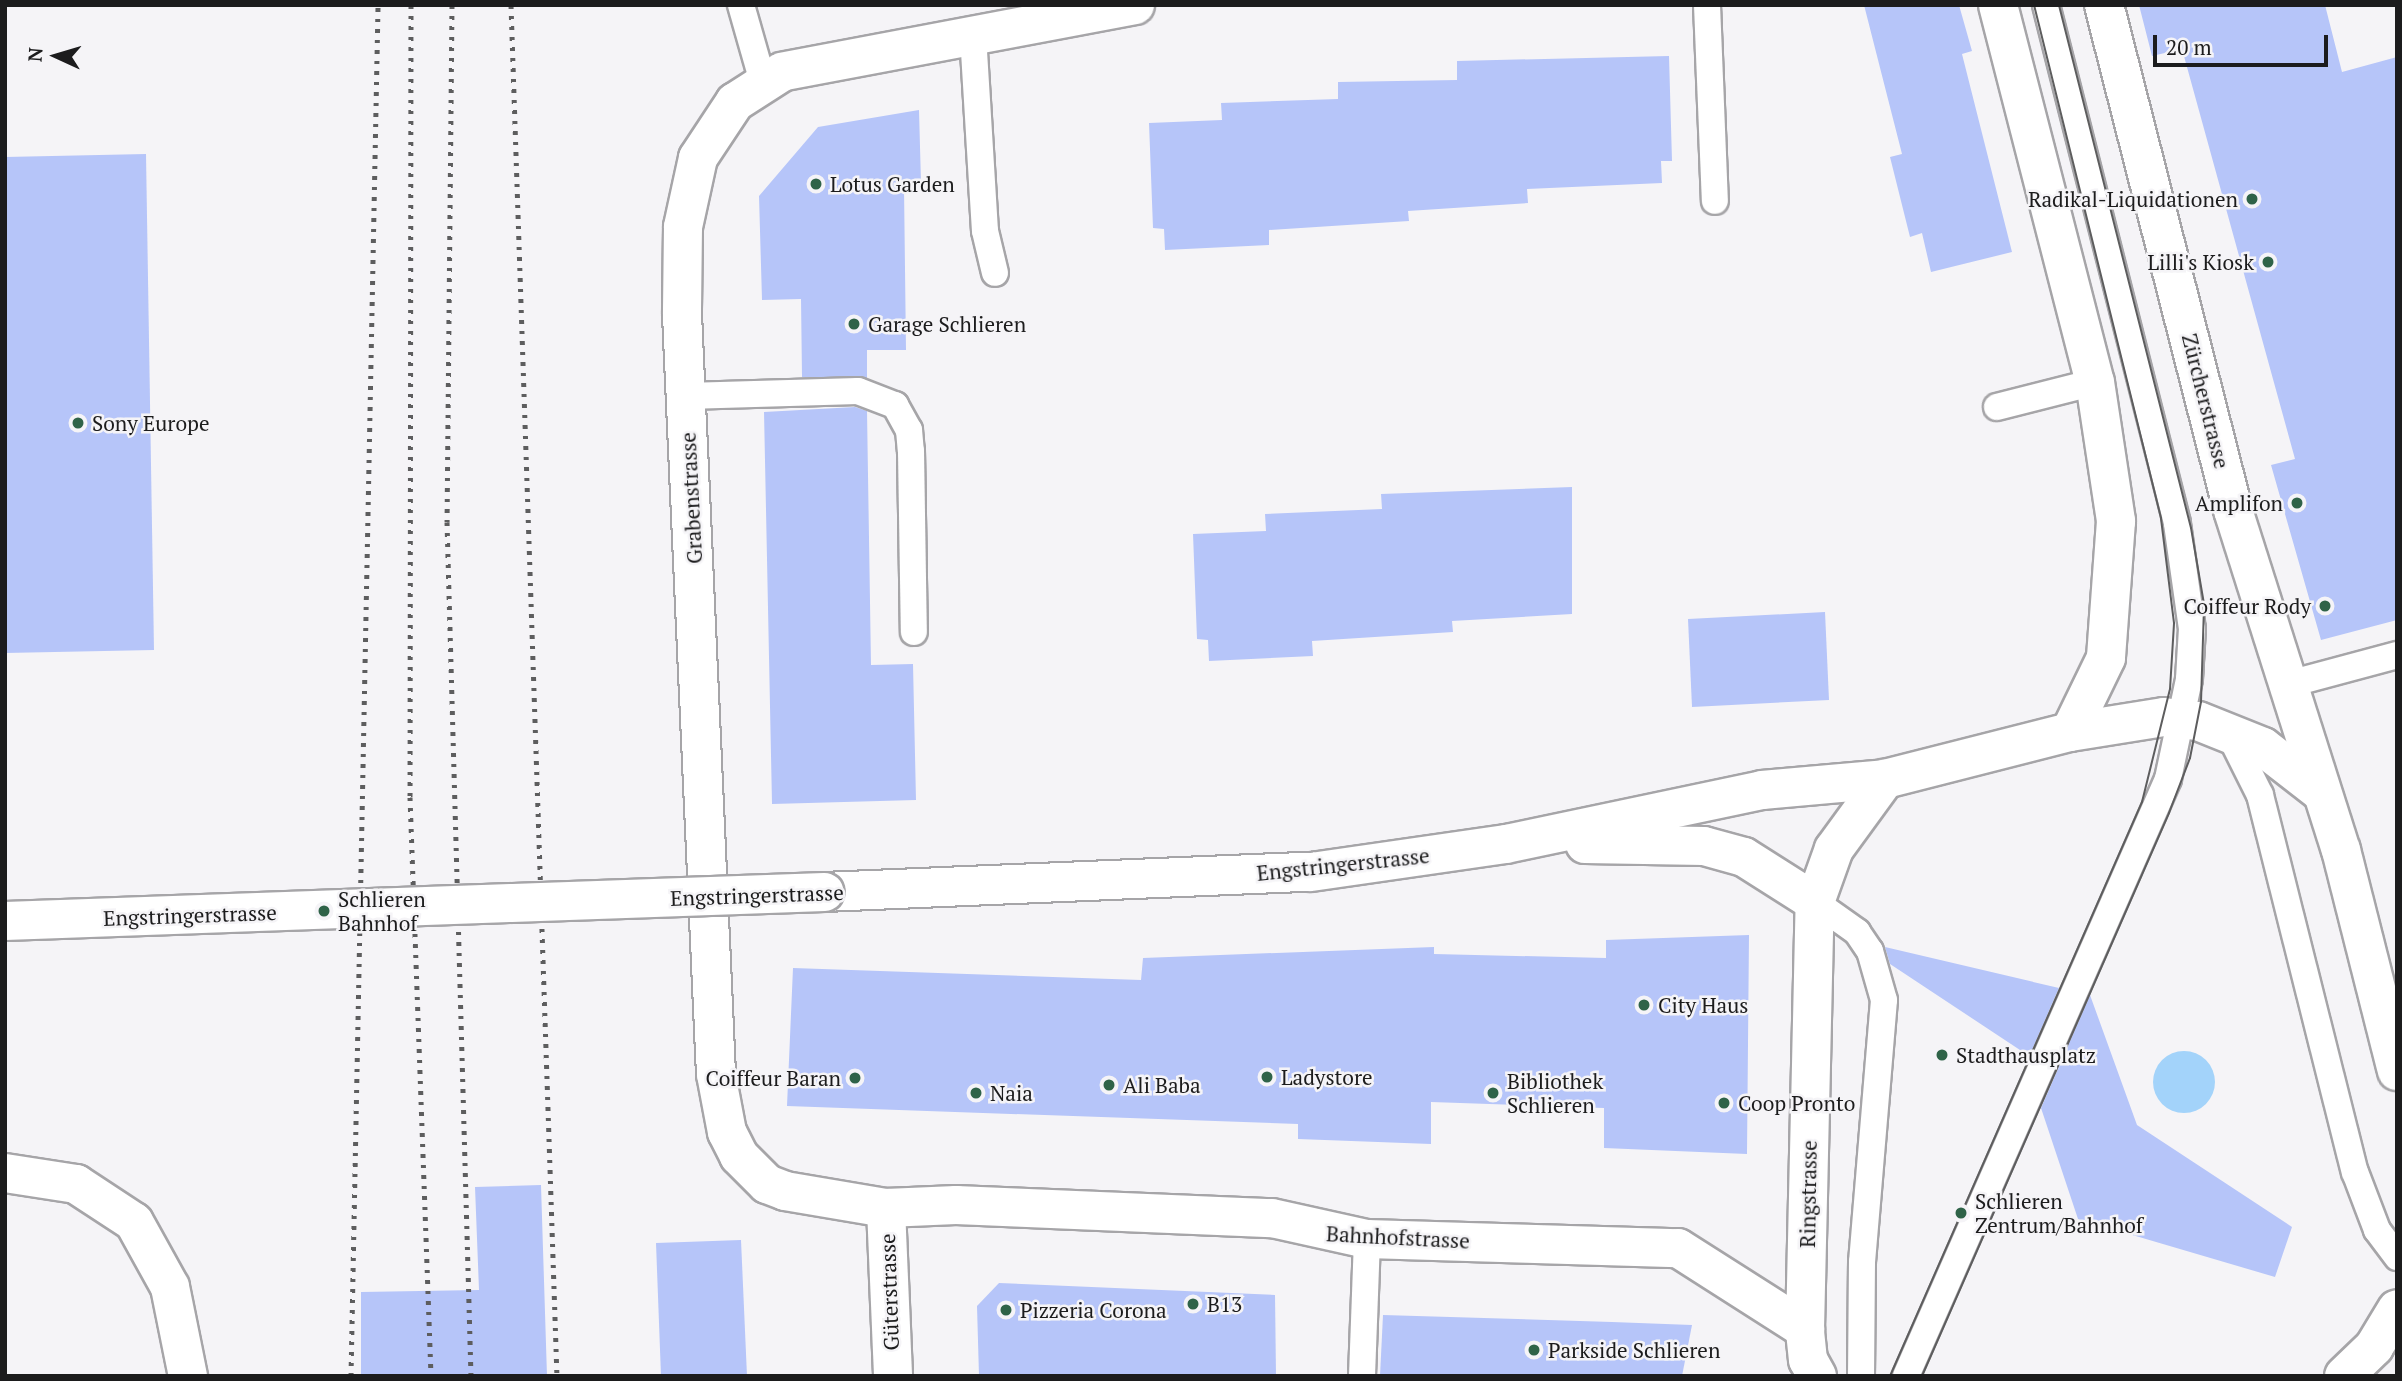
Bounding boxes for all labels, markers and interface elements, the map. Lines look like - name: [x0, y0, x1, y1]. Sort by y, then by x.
- north arrow: [21, 21, 91, 91]
- scale bar: [2157, 21, 2332, 65]
- text: 20 m: [2166, 33, 2212, 61]
- text: N: [22, 46, 48, 63]
- place label: Lotus Garden: [830, 171, 955, 197]
- marker: Lotus Garden: [808, 176, 824, 192]
- place label: Radikal-Liquidationen: [2028, 186, 2238, 212]
- marker: Radikal-Liquidationen: [2244, 191, 2260, 207]
- place label: Lilli's Kiosk: [2148, 249, 2254, 275]
- marker: Lilli's Kiosk: [2260, 254, 2276, 270]
- place label: Garage Schlieren: [868, 311, 1026, 337]
- marker: Garage Schlieren: [846, 316, 862, 332]
- street label: Zürcherstrasse: [2177, 331, 2235, 471]
- place label: Sony Europe: [92, 410, 209, 436]
- marker: Sony Europe: [70, 415, 86, 431]
- street label: Grabenstrasse: [675, 431, 707, 565]
- place label: Amplifon: [2195, 490, 2283, 516]
- marker: Amplifon: [2289, 495, 2305, 511]
- place label: Coiffeur Rody: [2183, 593, 2311, 619]
- marker: Coiffeur Rody: [2317, 598, 2333, 614]
- street label: Engstringerstrasse: [1255, 842, 1431, 886]
- street label: Engstringerstrasse: [670, 879, 844, 911]
- place label: Schlieren Bahnhof: [338, 886, 426, 936]
- street label: Engstringerstrasse: [103, 899, 277, 931]
- marker: Schlieren Bahnhof: [316, 903, 332, 919]
- place label: City Haus: [1658, 992, 1748, 1018]
- marker: City Haus: [1636, 997, 1652, 1013]
- place label: Stadthausplatz: [1956, 1042, 2096, 1068]
- marker: Stadthausplatz: [1934, 1047, 1950, 1063]
- place label: Ladystore: [1281, 1064, 1373, 1090]
- place label: Coiffeur Baran: [706, 1065, 841, 1091]
- place label: Bibliothek Schlieren: [1507, 1068, 1603, 1118]
- marker: Ladystore: [1259, 1069, 1275, 1085]
- marker: Coiffeur Baran: [847, 1070, 863, 1086]
- place label: Ali Baba: [1123, 1072, 1201, 1098]
- marker: Ali Baba: [1101, 1077, 1117, 1093]
- place label: Naia: [990, 1080, 1033, 1106]
- marker: Naia: [968, 1085, 984, 1101]
- marker: Bibliothek Schlieren: [1485, 1085, 1501, 1101]
- place label: Coop Pronto: [1738, 1090, 1855, 1116]
- marker: Coop Pronto: [1716, 1095, 1732, 1111]
- street label: Ringstrasse: [1794, 1140, 1822, 1248]
- place label: Schlieren Zentrum/Bahnhof: [1975, 1188, 2143, 1238]
- marker: Schlieren Zentrum/Bahnhof: [1953, 1205, 1969, 1221]
- street label: Bahnhofstrasse: [1326, 1221, 1470, 1253]
- street label: Güterstrasse: [874, 1233, 904, 1351]
- place label: B13: [1207, 1291, 1242, 1317]
- marker: B13: [1185, 1296, 1201, 1312]
- place label: Pizzeria Corona: [1020, 1297, 1167, 1323]
- marker: Pizzeria Corona: [998, 1302, 1014, 1318]
- place label: Parkside Schlieren: [1548, 1337, 1720, 1363]
- marker: Parkside Schlieren: [1526, 1342, 1542, 1358]

